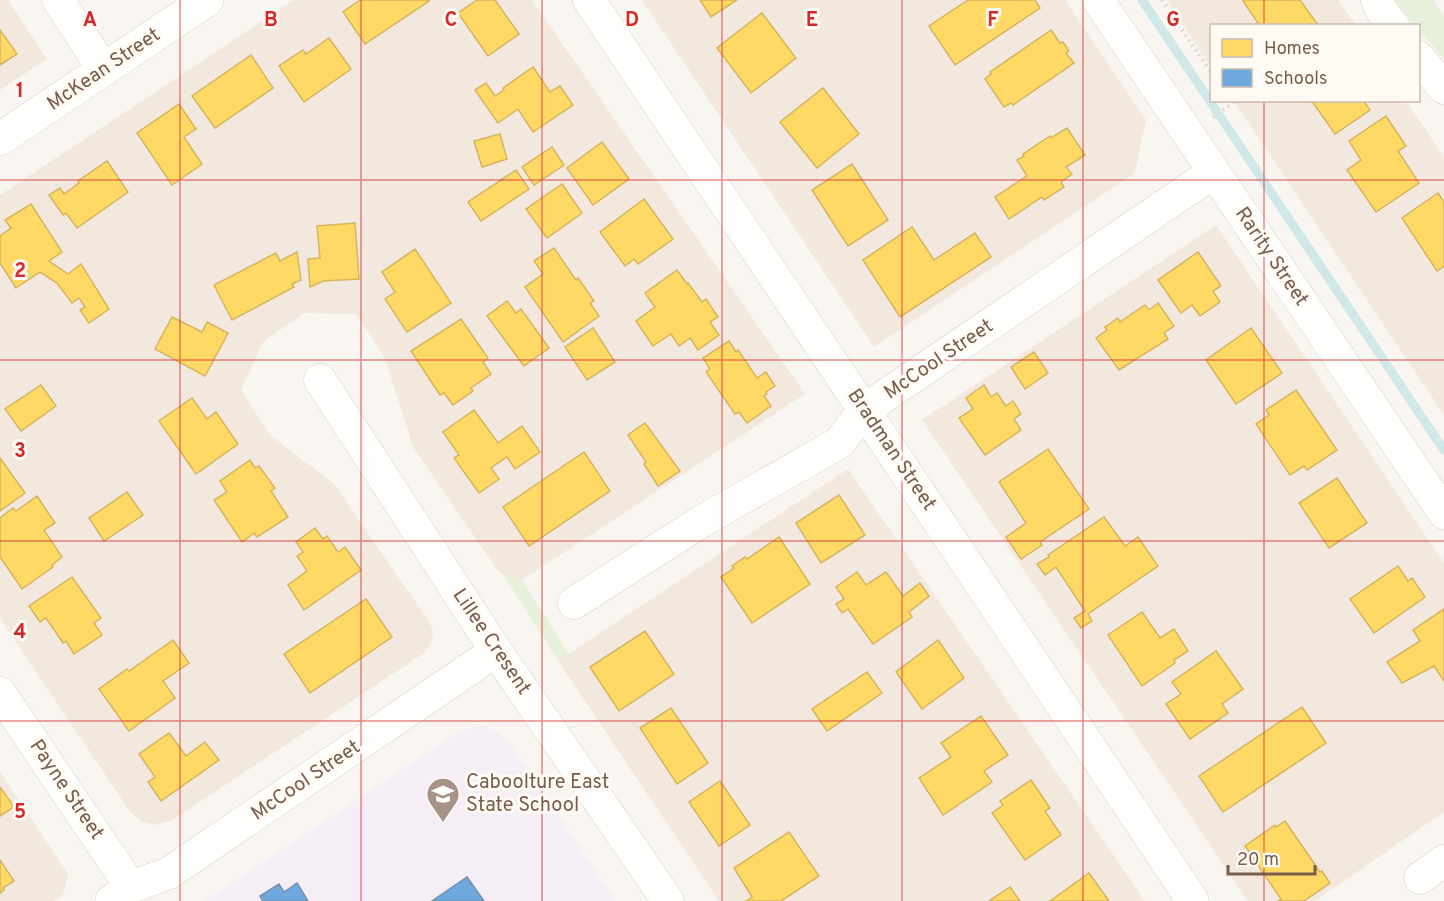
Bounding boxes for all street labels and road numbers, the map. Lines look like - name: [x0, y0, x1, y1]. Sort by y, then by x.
- street label: McKean Street: [42, 23, 166, 117]
- street label: Rarity Street: [1228, 202, 1314, 312]
- street label: McCool Street: [879, 314, 999, 406]
- street label: Bradman Street: [841, 384, 941, 516]
- street label: Lillee Cresent: [446, 584, 536, 700]
- street label: Payne Street: [23, 735, 109, 845]
- street label: McCool Street: [246, 735, 366, 827]

